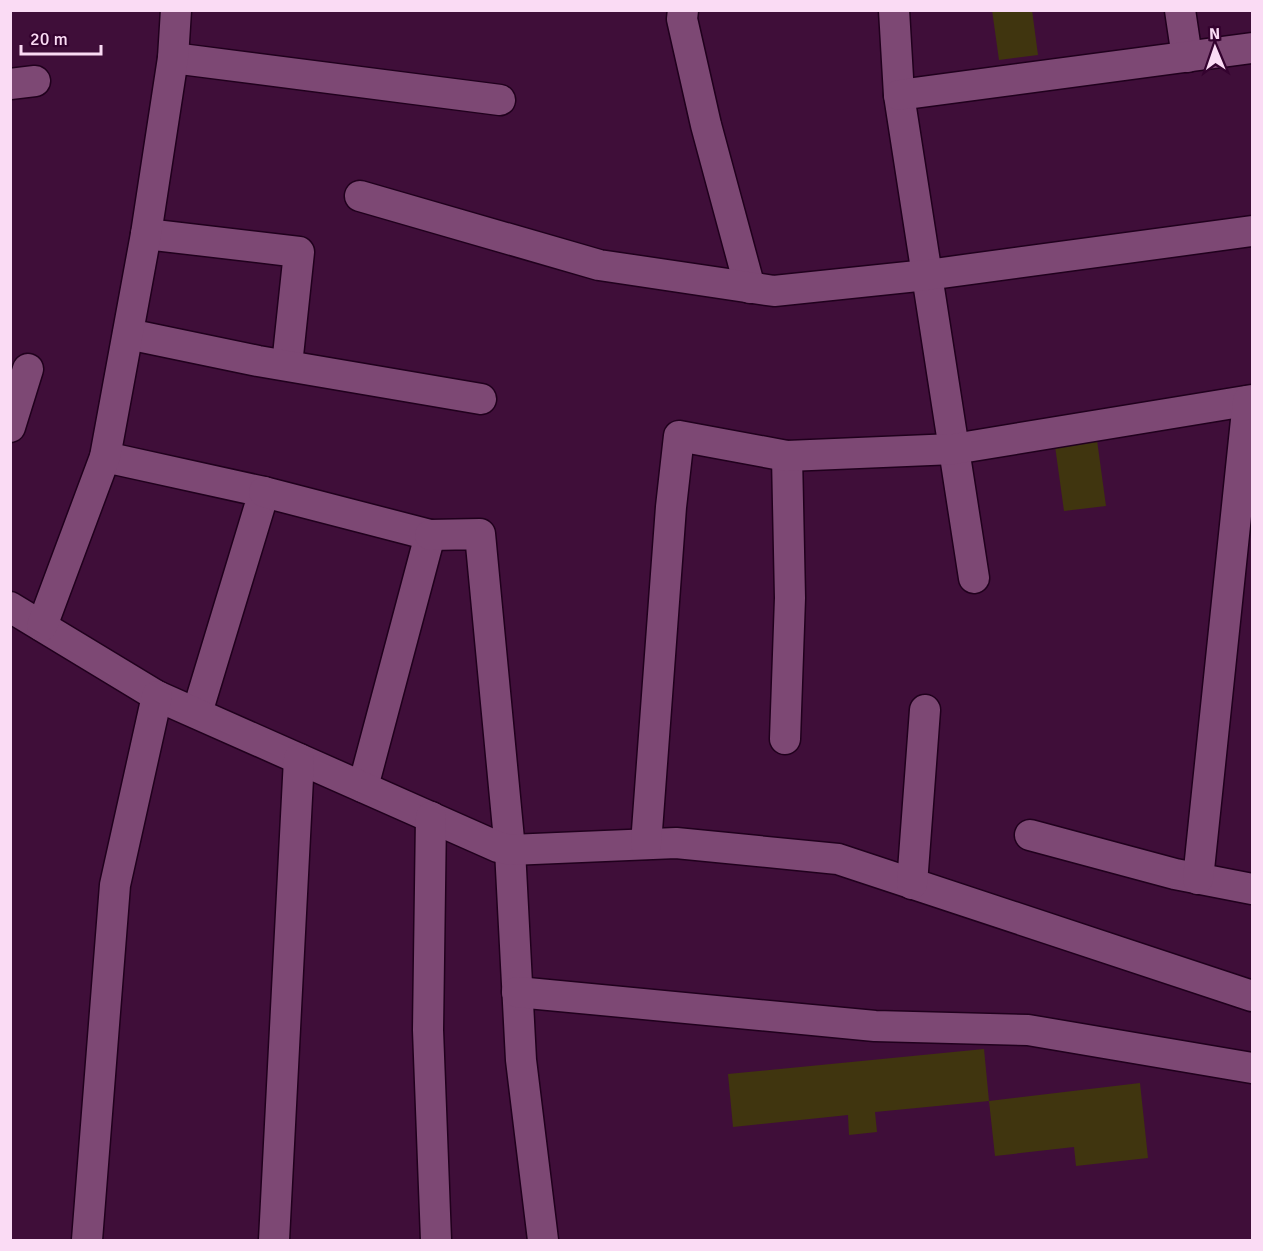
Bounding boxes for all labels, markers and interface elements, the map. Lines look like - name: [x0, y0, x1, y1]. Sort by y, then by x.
- scale bar: [21, 18, 100, 56]
- north arrow: [1185, 18, 1245, 78]
- text: N: [1209, 24, 1220, 44]
- text: 20 m: [30, 28, 68, 50]

